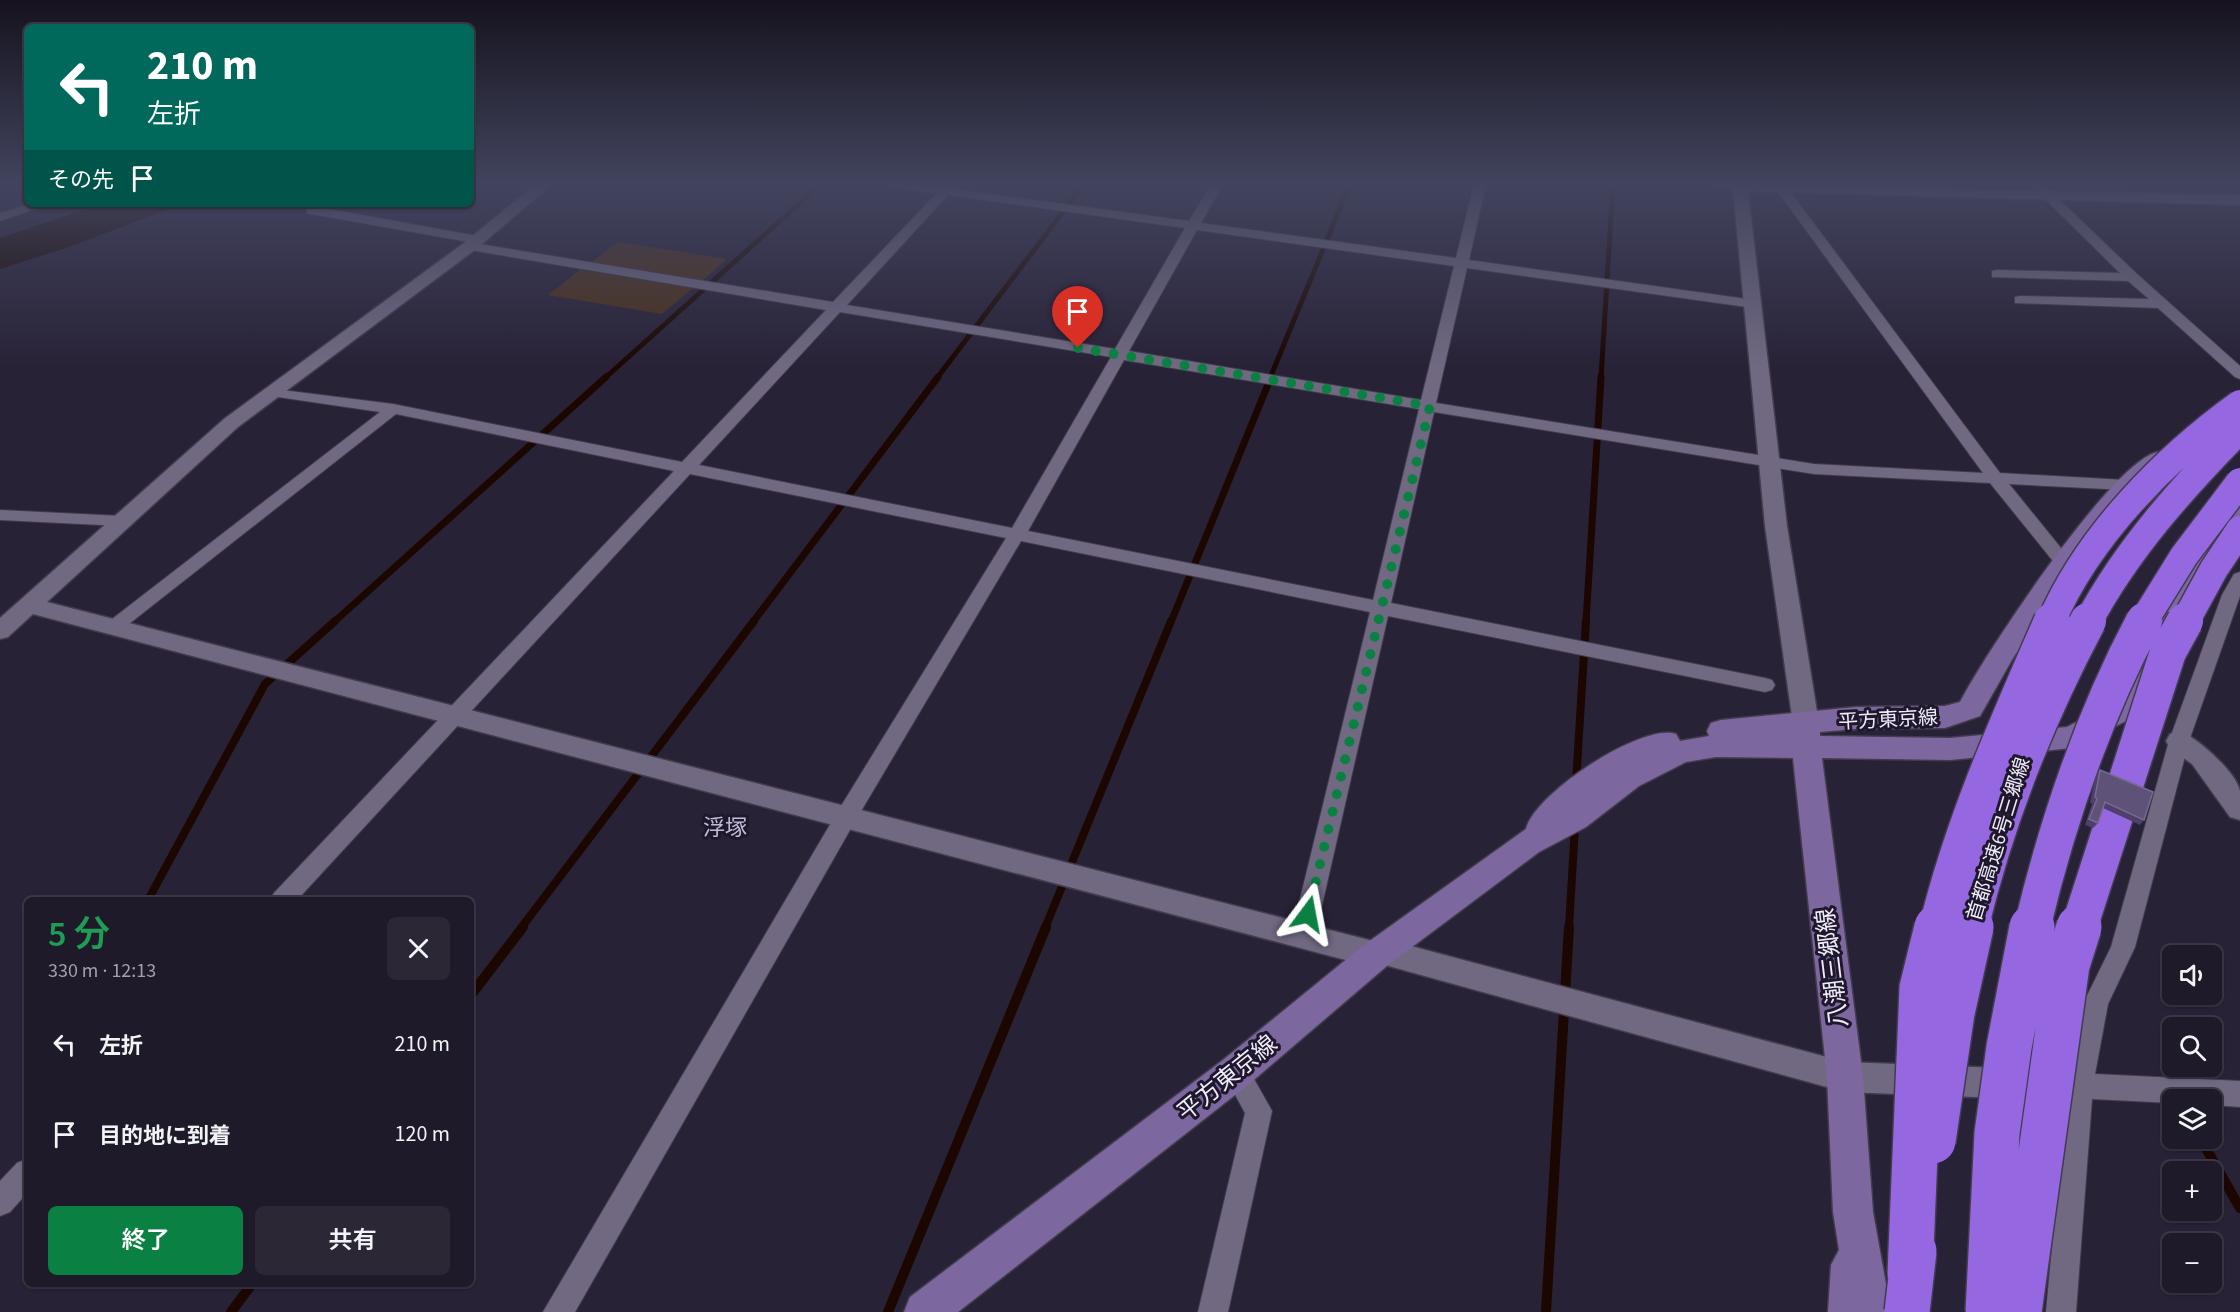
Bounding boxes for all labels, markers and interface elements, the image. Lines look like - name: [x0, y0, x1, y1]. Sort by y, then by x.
- text: 210 m: [147, 36, 258, 96]
- icon: left: [48, 48, 126, 126]
- text: 左折: [147, 95, 201, 134]
- icon: arrive: [126, 162, 159, 195]
- text: その先: [48, 164, 114, 196]
- pin: [1052, 286, 1103, 348]
- icon: arrive: [1061, 295, 1094, 328]
- street label: 平方東京線: [1837, 703, 1939, 737]
- street label: 首都高速6号三郷線: [1961, 754, 2037, 925]
- district label: 浮塚: [703, 812, 747, 844]
- position arrow: [1276, 882, 1340, 946]
- street label: 八潮三郷線: [1808, 906, 1857, 1030]
- text: 5 分: [48, 909, 110, 960]
- button: close: [387, 917, 450, 980]
- map controls: [2162, 945, 2222, 1293]
- button: sound: [2162, 945, 2222, 1005]
- text: 330 m · 12:13: [48, 957, 156, 985]
- button: search: [2162, 1017, 2222, 1077]
- street label: 平方東京線: [1170, 1027, 1285, 1130]
- icon: left: [48, 1028, 81, 1061]
- text: 210 m: [395, 1028, 450, 1060]
- text: 左折: [99, 1030, 143, 1062]
- button: layers: [2162, 1089, 2222, 1149]
- icon: arrive: [48, 1118, 81, 1151]
- text: 120 m: [395, 1118, 450, 1150]
- text: 目的地に到着: [99, 1120, 231, 1152]
- button: +: [2162, 1161, 2222, 1221]
- button: 終了: [48, 1206, 243, 1275]
- button: 共有: [255, 1206, 450, 1275]
- button: −: [2162, 1233, 2222, 1293]

